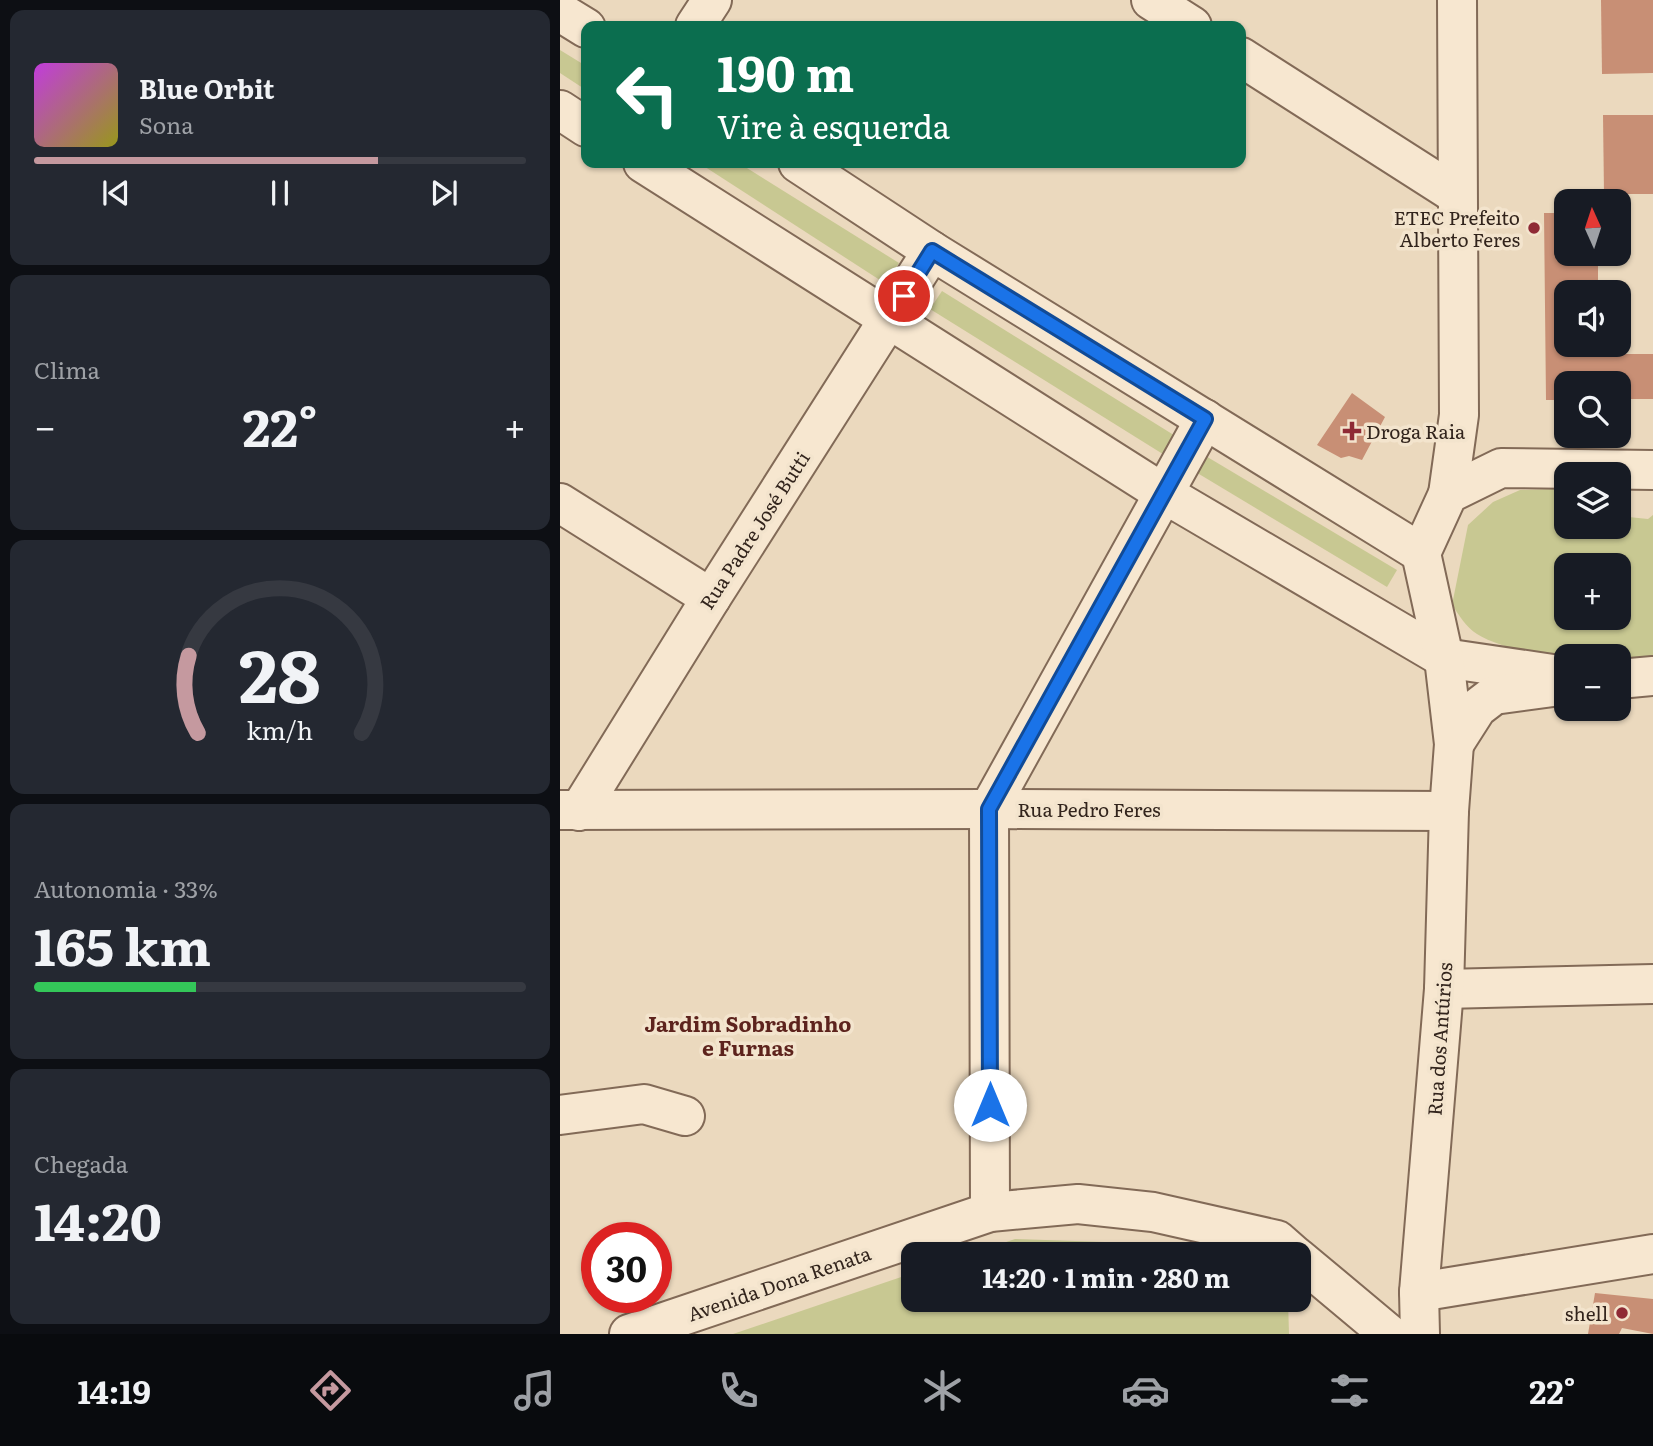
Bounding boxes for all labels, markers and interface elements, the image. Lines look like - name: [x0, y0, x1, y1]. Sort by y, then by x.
- text: 190 m: [717, 34, 854, 107]
- icon: left: [602, 49, 693, 140]
- text: Blue Orbit: [139, 68, 274, 107]
- text: Vire à esquerda: [717, 101, 950, 149]
- text: Sona: [139, 107, 194, 141]
- icon: previous: [97, 174, 135, 212]
- icon: pause: [261, 174, 299, 212]
- icon: next: [425, 174, 463, 212]
- north arrow: [1554, 189, 1631, 266]
- map controls: [1554, 189, 1631, 721]
- place label: ETEC Prefeito Alberto Feres: [1394, 203, 1520, 253]
- marker: ETEC Prefeito Alberto Feres: [1526, 220, 1542, 236]
- pin: [874, 266, 934, 326]
- icon: arrive: [885, 277, 923, 315]
- button: sound: [1554, 280, 1631, 357]
- text: Clima: [34, 352, 100, 386]
- button: search: [1554, 371, 1631, 448]
- text: 22°: [242, 386, 318, 463]
- text: −: [34, 396, 56, 453]
- text: +: [504, 396, 526, 453]
- place label: Droga Raia: [1366, 417, 1466, 445]
- marker: Droga Raia: [1344, 423, 1360, 439]
- street label: Rua Padre José Butti: [692, 446, 816, 614]
- button: layers: [1554, 462, 1631, 539]
- button: +: [1554, 553, 1631, 630]
- text: 28: [239, 617, 321, 725]
- button: −: [1554, 644, 1631, 721]
- text: km/h: [247, 711, 313, 748]
- street label: Rua Pedro Feres: [1017, 795, 1161, 823]
- text: Autonomia · 33%: [34, 871, 218, 905]
- text: 165 km: [34, 905, 211, 982]
- street label: Rua dos Antúrios: [1420, 961, 1458, 1117]
- district label: Jardim Sobradinho e Furnas: [645, 1007, 851, 1062]
- position arrow: [953, 1068, 1027, 1142]
- text: Chegada: [34, 1146, 128, 1180]
- text: 14:20: [34, 1180, 162, 1257]
- speed limit sign: 30: [581, 1222, 672, 1313]
- street label: Avenida Dona Renata: [684, 1238, 875, 1328]
- text: 14:20 · 1 min · 280 m: [982, 1257, 1230, 1296]
- place label: shell: [1565, 1299, 1608, 1327]
- marker: shell: [1614, 1305, 1630, 1321]
- text: 14:19: [77, 1366, 151, 1414]
- icon: directions: [306, 1366, 355, 1415]
- icon: music: [510, 1366, 559, 1415]
- icon: phone: [714, 1366, 763, 1415]
- icon: climate: [918, 1366, 967, 1415]
- icon: car: [1121, 1366, 1170, 1415]
- icon: filters: [1325, 1366, 1374, 1415]
- text: 22°: [1529, 1366, 1576, 1414]

